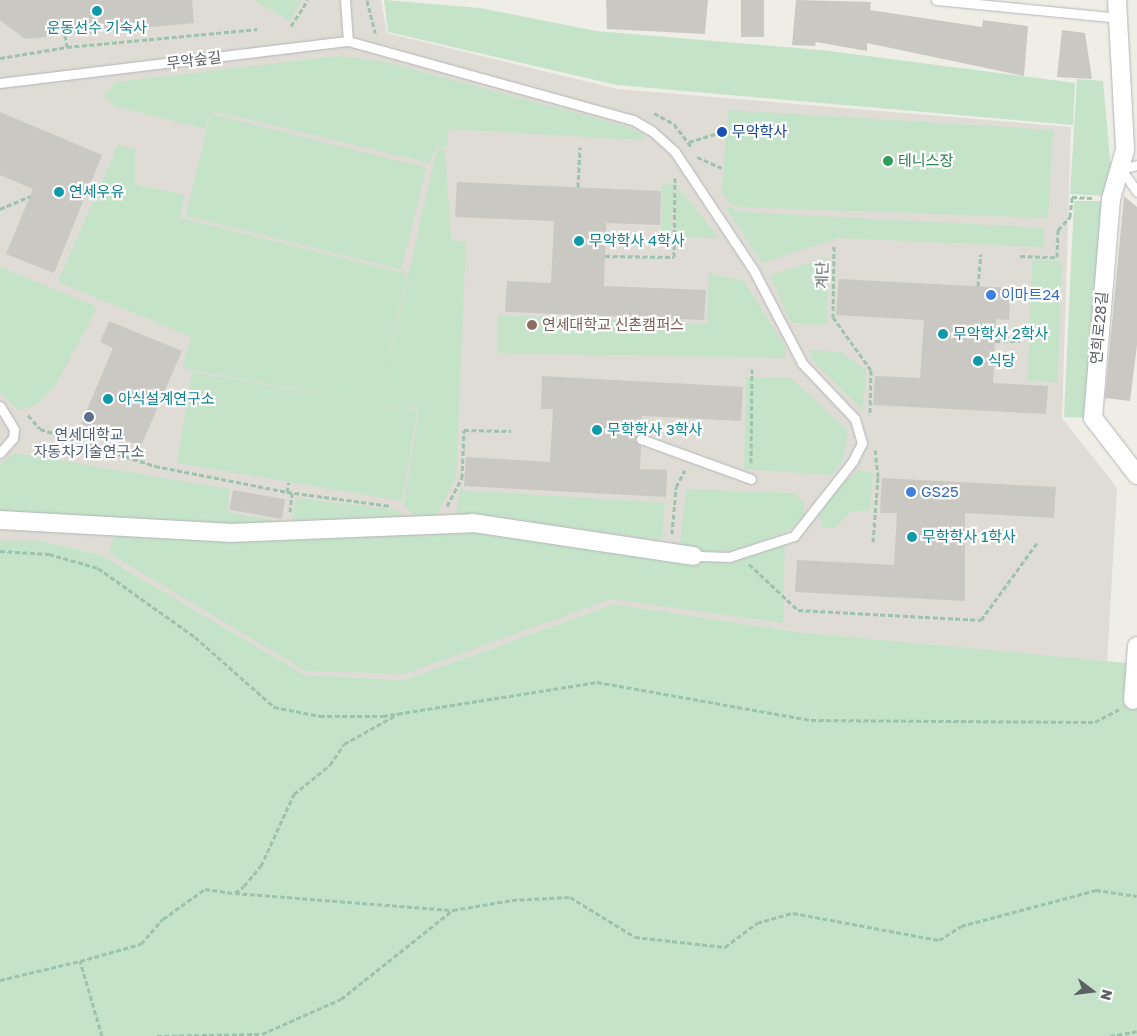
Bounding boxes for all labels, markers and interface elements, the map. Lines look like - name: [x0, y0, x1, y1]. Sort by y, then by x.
- marker: 운동선수 기숙사: [91, 5, 103, 17]
- place label: 운동선수 기숙사: [47, 19, 147, 37]
- street label: 무악숲길: [166, 48, 222, 72]
- place label: 무악학사: [732, 123, 787, 141]
- marker: 무악학사: [716, 126, 728, 138]
- place label: 테니스장: [898, 152, 953, 170]
- marker: 테니스장: [882, 155, 894, 167]
- place label: 연세우유: [69, 183, 124, 201]
- marker: 연세우유: [53, 186, 65, 198]
- place label: 무악학사 4학사: [589, 232, 685, 250]
- marker: 무악학사 4학사: [573, 235, 585, 247]
- street label: 계단: [813, 261, 831, 289]
- place label: 이마트24: [1001, 286, 1060, 304]
- marker: 이마트24: [985, 289, 997, 301]
- street label: 연희로28길: [1087, 291, 1111, 365]
- place label: 연세대학교 신촌캠퍼스: [542, 316, 684, 334]
- marker: 연세대학교 신촌캠퍼스: [526, 319, 538, 331]
- place label: 무악학사 2학사: [953, 325, 1048, 343]
- marker: 무악학사 2학사: [937, 328, 949, 340]
- place label: 식당: [988, 352, 1016, 370]
- marker: 식당: [972, 355, 984, 367]
- place label: 아식설계연구소: [118, 390, 215, 408]
- marker: 아식설계연구소: [102, 393, 114, 405]
- marker: 연세대학교 자동차기술연구소: [83, 411, 95, 423]
- place label: 무학학사 3학사: [607, 421, 702, 439]
- marker: 무학학사 3학사: [591, 424, 603, 436]
- place label: 연세대학교 자동차기술연구소: [34, 425, 144, 460]
- place label: GS25: [921, 483, 959, 501]
- marker: GS25: [905, 486, 917, 498]
- place label: 무학학사 1학사: [922, 528, 1016, 546]
- marker: 무학학사 1학사: [906, 531, 918, 543]
- north arrow: [1067, 966, 1117, 1016]
- text: N: [1097, 988, 1117, 1002]

